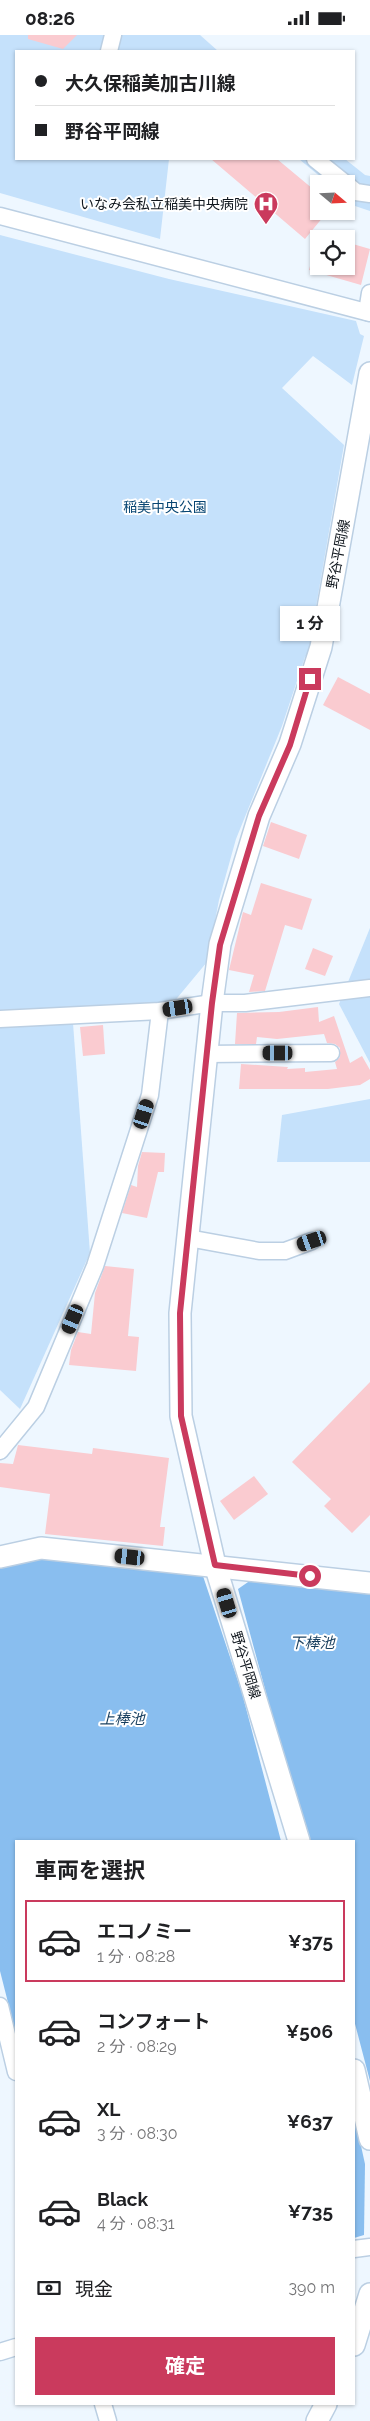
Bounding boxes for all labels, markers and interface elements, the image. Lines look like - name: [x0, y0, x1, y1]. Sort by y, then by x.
- text: 08:26: [25, 7, 75, 29]
- text: 大久保稲美加古川線: [65, 72, 236, 94]
- text: 野谷平岡線: [65, 120, 160, 142]
- north arrow: [310, 175, 355, 220]
- map controls: [310, 175, 355, 275]
- hospital icon: いなみ会私立稲美中央病院: [253, 191, 279, 225]
- place label: いなみ会私立稲美中央病院: [80, 196, 248, 212]
- button: locate: [310, 230, 355, 275]
- park label: 稲美中央公園: [123, 499, 207, 515]
- street label: 野谷平岡線: [323, 518, 353, 590]
- callout: 1 分: [280, 607, 340, 641]
- text: 1 分: [296, 614, 324, 633]
- route end: [299, 668, 321, 690]
- car: [162, 998, 193, 1018]
- car: [263, 1046, 293, 1061]
- car: [132, 1097, 155, 1131]
- car: [295, 1229, 328, 1253]
- car: [60, 1302, 85, 1336]
- car: [114, 1548, 145, 1566]
- route start: [299, 1565, 321, 1587]
- car: [215, 1586, 238, 1620]
- street label: 野谷平岡線: [228, 1629, 264, 1701]
- water label: 下棒池: [289, 1634, 336, 1652]
- water label: 上棒池: [99, 1710, 146, 1728]
- text: 車両を選択: [35, 1857, 145, 1883]
- icon: car: [37, 1919, 82, 1964]
- text: エコノミー: [97, 1920, 192, 1942]
- text: ¥375: [288, 1930, 333, 1952]
- text: 1 分 · 08:28: [97, 1947, 175, 1966]
- icon: car: [37, 2009, 82, 2054]
- text: コンフォート: [97, 2010, 210, 2032]
- text: ¥506: [286, 2020, 333, 2042]
- text: 2 分 · 08:29: [97, 2037, 177, 2056]
- text: XL: [97, 2098, 120, 2120]
- icon: car: [37, 2099, 82, 2144]
- text: ¥637: [287, 2110, 333, 2132]
- text: 3 分 · 08:30: [97, 2124, 177, 2143]
- text: Black: [97, 2188, 148, 2210]
- icon: car: [37, 2189, 82, 2234]
- text: ¥735: [288, 2200, 333, 2222]
- text: 4 分 · 08:31: [97, 2214, 175, 2233]
- icon: cash: [35, 2274, 63, 2302]
- text: 現金: [75, 2278, 113, 2300]
- text: 390 m: [289, 2278, 335, 2297]
- button: 確定: [35, 2337, 335, 2395]

